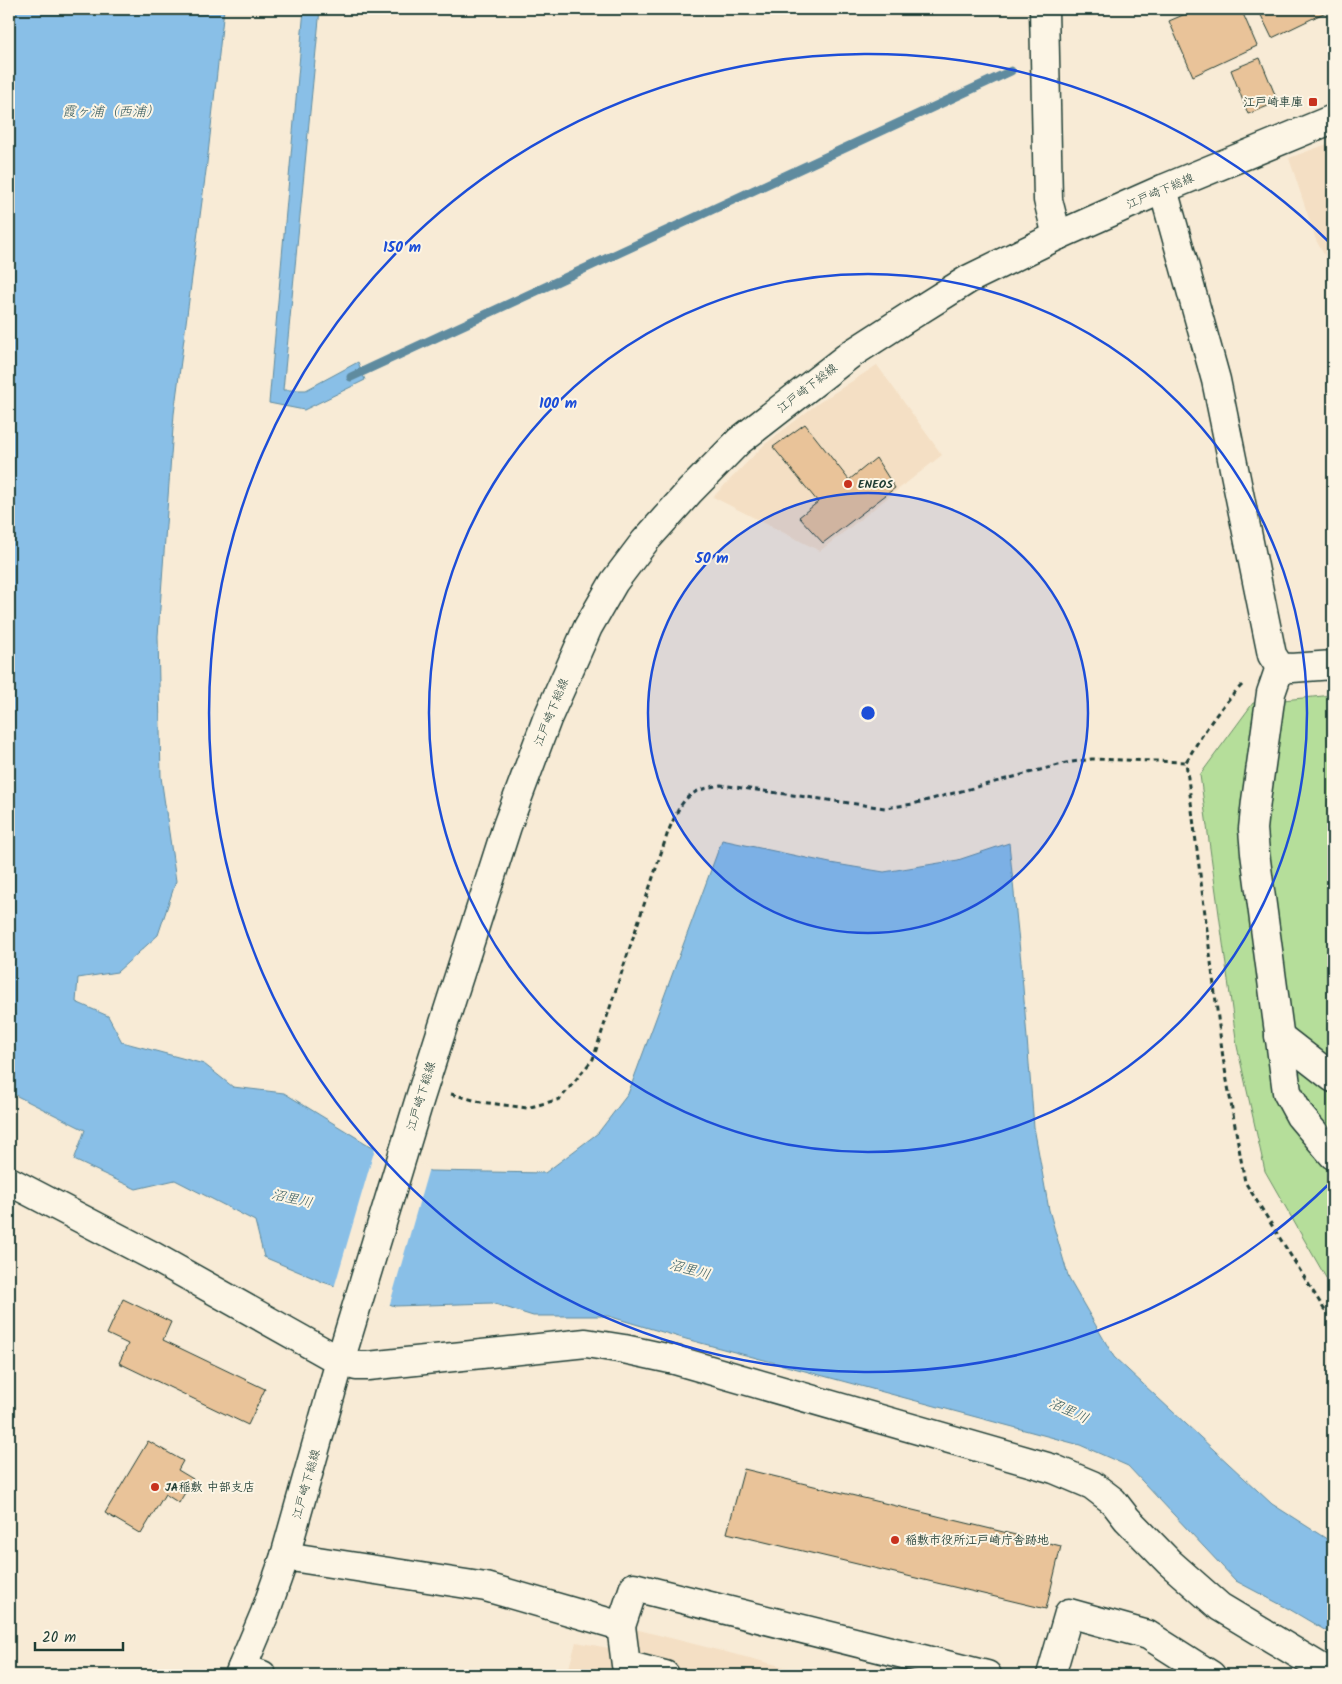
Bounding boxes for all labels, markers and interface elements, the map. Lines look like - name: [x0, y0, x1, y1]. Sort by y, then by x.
- place label: 江戸崎車庫: [1243, 93, 1303, 112]
- marker: 江戸崎車庫: [1307, 96, 1319, 108]
- water label: 霞ヶ浦（西浦）: [62, 101, 160, 123]
- street label: 江戸崎下総線: [1123, 169, 1197, 214]
- text: 150 m: [383, 236, 421, 260]
- street label: 江戸崎下総線: [773, 359, 842, 418]
- text: 100 m: [539, 392, 577, 416]
- place label: ENEOS: [858, 475, 893, 494]
- marker: ENEOS: [842, 478, 854, 490]
- text: 50 m: [694, 547, 729, 571]
- street label: 江戸崎下総線: [529, 675, 574, 749]
- centre of rings: [859, 704, 877, 722]
- street label: 江戸崎下総線: [402, 1059, 441, 1133]
- water label: 沼里川: [269, 1184, 315, 1214]
- water label: 沼里川: [667, 1254, 713, 1286]
- water label: 沼里川: [1045, 1392, 1092, 1430]
- street label: 江戸崎下総線: [287, 1447, 326, 1521]
- place label: JA稲敷 中部支店: [165, 1478, 255, 1497]
- marker: JA稲敷 中部支店: [149, 1481, 161, 1493]
- place label: 稲敷市役所江戸崎庁舎跡地: [905, 1531, 1049, 1550]
- marker: 稲敷市役所江戸崎庁舎跡地: [889, 1534, 901, 1546]
- scale bar: [35, 1619, 122, 1651]
- text: 20 m: [42, 1626, 76, 1650]

